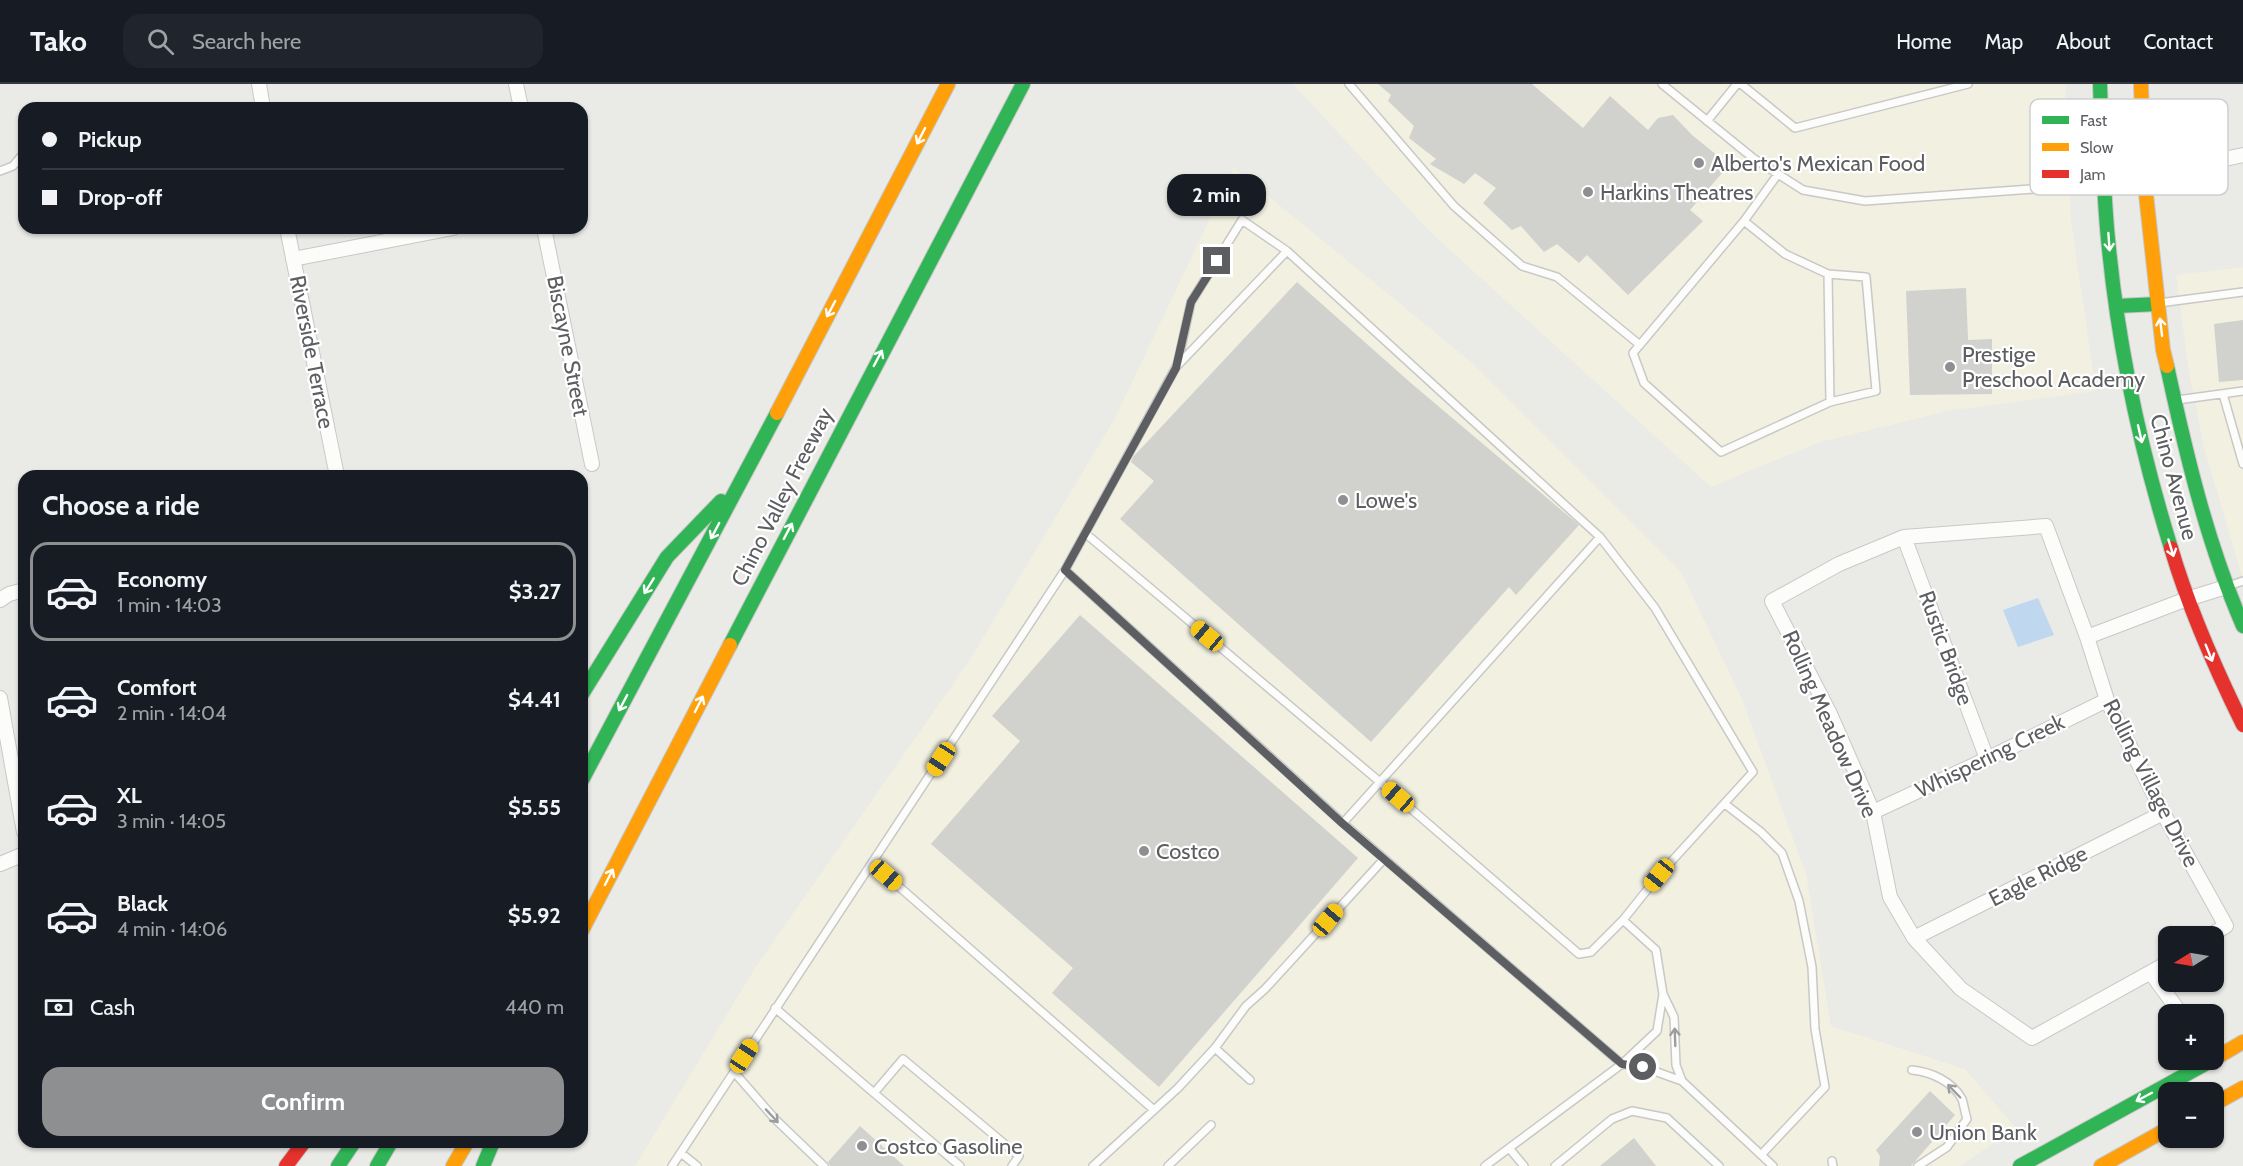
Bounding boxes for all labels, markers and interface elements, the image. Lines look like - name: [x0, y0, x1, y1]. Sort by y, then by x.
- search box: [123, 14, 543, 68]
- text: Tako: [30, 24, 87, 58]
- icon: search: [144, 25, 177, 58]
- text: Search here: [192, 28, 301, 55]
- text: Home: [1896, 29, 1952, 54]
- text: Map: [1985, 29, 2023, 54]
- text: About: [2056, 29, 2110, 54]
- text: Contact: [2143, 29, 2213, 54]
- legend: [2030, 99, 2228, 195]
- text: Fast: [2080, 111, 2108, 130]
- text: Pickup: [78, 126, 142, 153]
- one-way arrow: [915, 127, 927, 144]
- text: Slow: [2080, 138, 2114, 157]
- place label: Alberto's Mexican Food: [1711, 150, 1925, 177]
- marker: Alberto's Mexican Food: [1692, 156, 1706, 170]
- text: Jam: [2079, 165, 2106, 184]
- callout: 2 min: [1168, 174, 1266, 216]
- place label: Harkins Theatres: [1600, 179, 1753, 206]
- text: 2 min: [1192, 183, 1241, 207]
- text: Drop-off: [78, 184, 162, 211]
- marker: Harkins Theatres: [1581, 185, 1595, 199]
- one-way arrow: [2104, 232, 2115, 252]
- route end: [1203, 247, 1230, 274]
- street label: Riverside Terrace: [284, 273, 340, 431]
- street label: Biscayne Street: [541, 273, 595, 419]
- one-way arrow: [825, 300, 837, 317]
- one-way arrow: [2155, 318, 2166, 337]
- place label: Prestige Preschool Academy: [1962, 341, 2145, 393]
- one-way arrow: [872, 350, 884, 367]
- marker: Prestige Preschool Academy: [1943, 360, 1957, 374]
- street label: Chino Valley Freeway: [725, 403, 839, 591]
- street label: Chino Avenue: [2144, 411, 2204, 543]
- one-way arrow: [2135, 425, 2147, 444]
- place label: Lowe's: [1355, 487, 1417, 514]
- text: Choose a ride: [42, 489, 200, 522]
- marker: Lowe's: [1336, 493, 1350, 507]
- one-way arrow: [709, 522, 721, 539]
- one-way arrow: [783, 522, 794, 540]
- one-way arrow: [2166, 538, 2177, 557]
- icon: car: [45, 565, 99, 619]
- text: Economy: [117, 566, 207, 593]
- one-way arrow: [642, 577, 654, 594]
- text: $3.27: [509, 578, 561, 605]
- street label: Rustic Bridge: [1913, 587, 1979, 709]
- text: 1 min · 14:03: [117, 593, 222, 617]
- car: [1187, 618, 1227, 654]
- street label: Rolling Meadow Drive: [1777, 626, 1883, 822]
- one-way arrow: [2204, 644, 2215, 662]
- icon: car: [45, 673, 99, 727]
- text: Comfort: [117, 674, 196, 701]
- text: $4.41: [508, 686, 561, 713]
- one-way arrow: [617, 694, 628, 712]
- one-way arrow: [693, 695, 705, 713]
- street label: Rolling Village Drive: [2097, 695, 2205, 871]
- text: 2 min · 14:04: [117, 701, 226, 725]
- street label: Whispering Creek: [1911, 708, 2069, 804]
- car: [924, 739, 958, 779]
- car: [1379, 778, 1417, 816]
- icon: car: [45, 781, 99, 835]
- text: XL: [117, 782, 142, 809]
- text: $5.55: [508, 794, 561, 821]
- text: 3 min · 14:05: [117, 809, 226, 833]
- place label: Costco: [1156, 838, 1220, 865]
- street label: Eagle Ridge: [1984, 840, 2092, 912]
- marker: Costco: [1137, 844, 1151, 858]
- car: [1641, 855, 1677, 895]
- car: [867, 856, 905, 894]
- one-way arrow: [604, 869, 615, 887]
- icon: car: [45, 889, 99, 943]
- text: Black: [117, 890, 168, 917]
- car: [1310, 900, 1346, 940]
- text: $5.92: [508, 902, 561, 929]
- text: 4 min · 14:06: [117, 917, 227, 941]
- north arrow: [2158, 926, 2224, 992]
- map controls: [2158, 926, 2224, 1148]
- icon: cash: [42, 991, 75, 1024]
- text: Cash: [90, 994, 135, 1021]
- text: 440 m: [505, 995, 564, 1019]
- button: +: [2158, 1004, 2224, 1070]
- one-way arrow: [1669, 1027, 1681, 1047]
- car: [727, 1036, 761, 1076]
- route start: [1629, 1053, 1656, 1080]
- button: Confirm: [42, 1067, 564, 1136]
- button: −: [2158, 1082, 2224, 1148]
- one-way arrow: [1947, 1084, 1961, 1099]
- one-way arrow: [2135, 1092, 2153, 1103]
- one-way arrow: [765, 1108, 780, 1123]
- place label: Union Bank: [1929, 1119, 2037, 1146]
- marker: Union Bank: [1910, 1125, 1924, 1139]
- place label: Costco Gasoline: [874, 1133, 1023, 1160]
- marker: Costco Gasoline: [855, 1139, 869, 1153]

